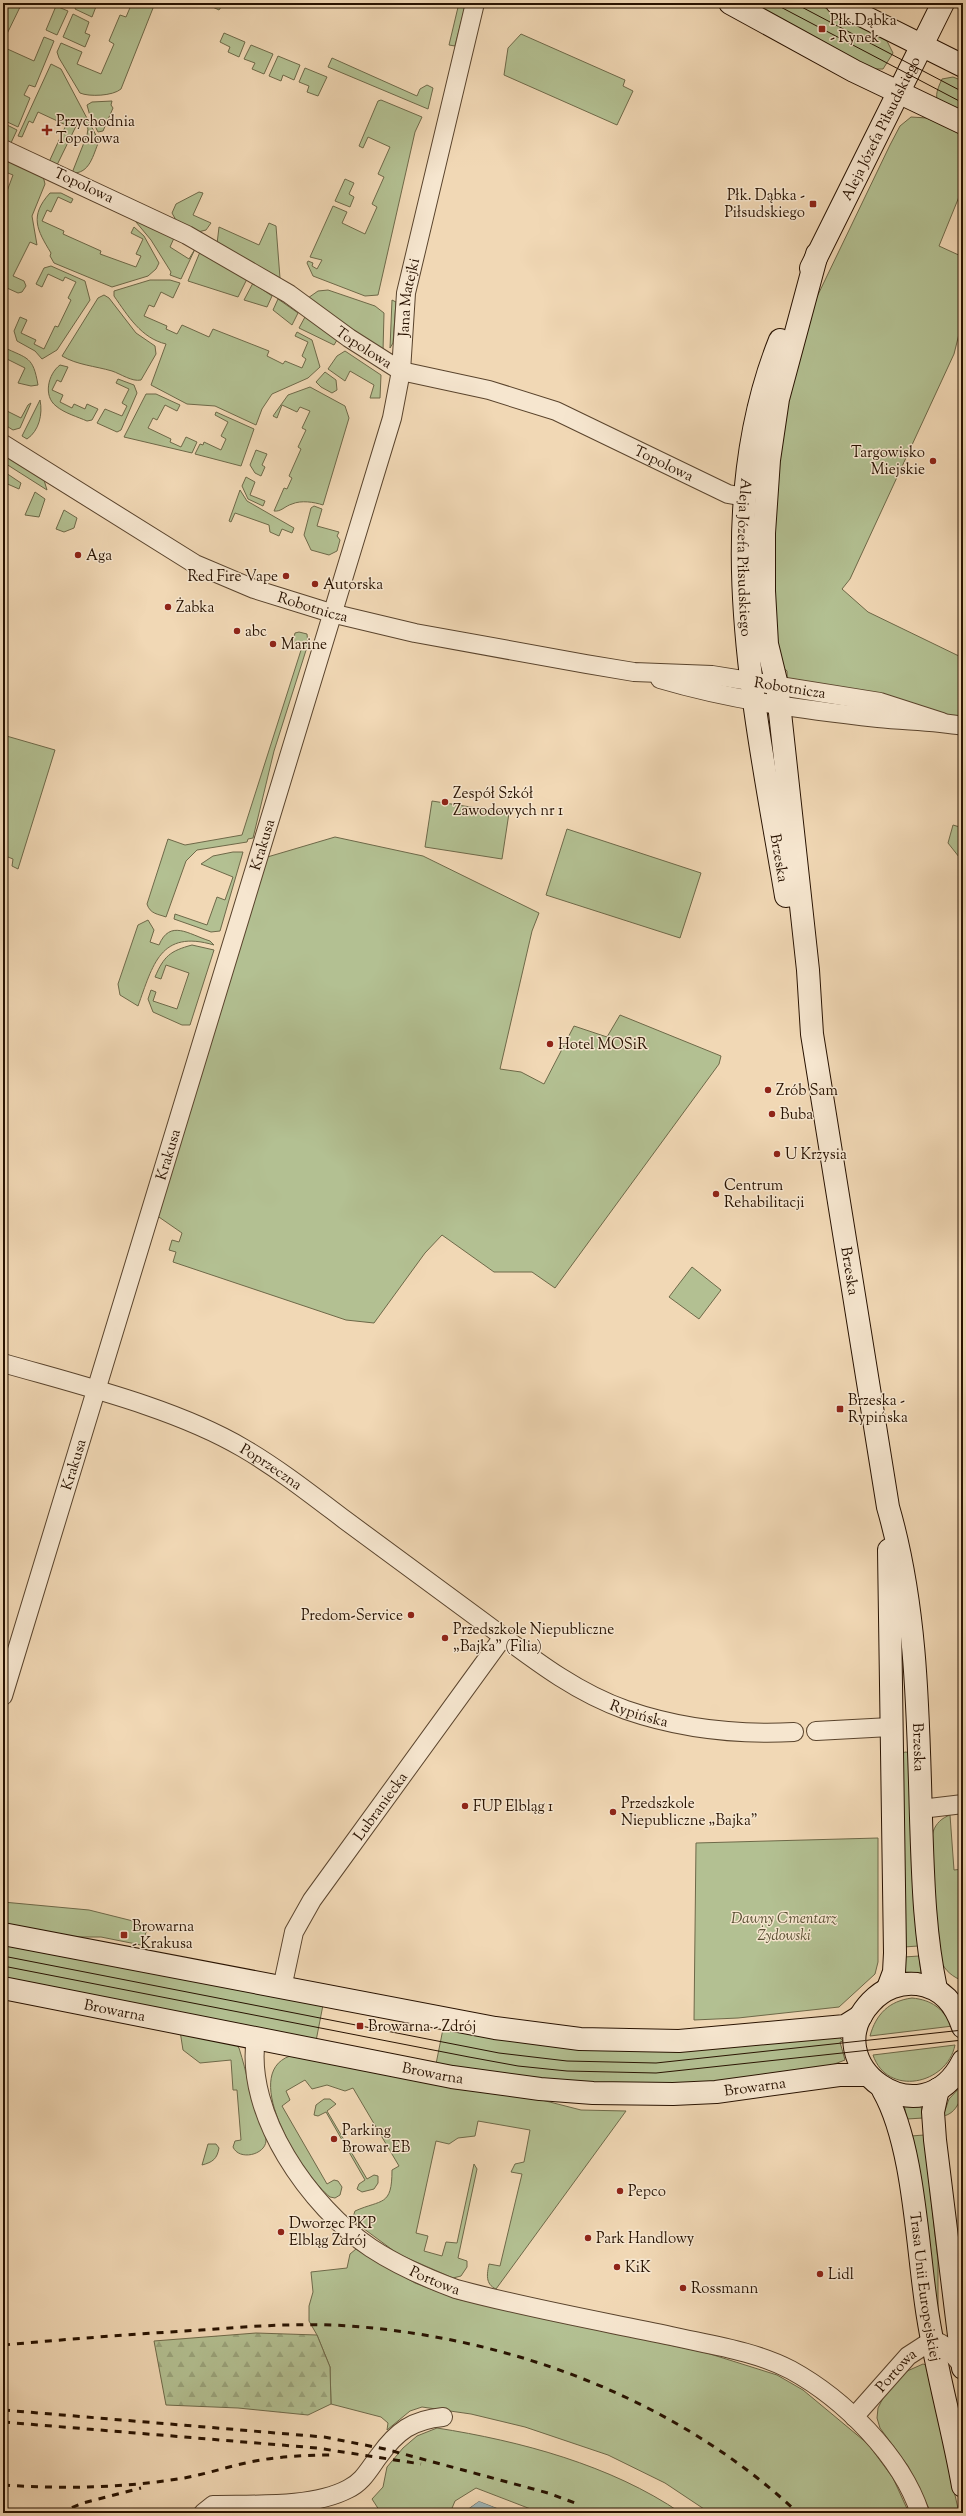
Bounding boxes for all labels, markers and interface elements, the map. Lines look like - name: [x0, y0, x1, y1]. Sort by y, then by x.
- place label: Płk.Dąbka - Rynek: [830, 11, 897, 49]
- marker: Płk.Dąbka - Rynek: [817, 24, 827, 34]
- street label: Aleja Józefa Piłsudskiego: [837, 53, 927, 205]
- place label: Przychodnia Topolowa: [56, 112, 135, 150]
- marker: Przychodnia Topolowa: [41, 124, 53, 136]
- street label: Topolowa: [50, 163, 117, 209]
- place label: Płk. Dąbka - Piłsudskiego: [725, 186, 805, 224]
- marker: Płk. Dąbka - Piłsudskiego: [808, 199, 818, 209]
- street label: Jana Matejki: [394, 256, 426, 338]
- street label: Topolowa: [330, 322, 396, 375]
- street label: Topolowa: [630, 441, 697, 488]
- place label: Targowisko Miejskie: [851, 443, 925, 481]
- marker: Targowisko Miejskie: [928, 456, 938, 466]
- street label: Aleja Józefa Piłsudskiego: [731, 477, 756, 638]
- place label: Aga: [86, 546, 112, 567]
- marker: Aga: [73, 550, 83, 560]
- place label: Red Fire Vape: [188, 567, 278, 588]
- marker: Red Fire Vape: [281, 571, 291, 581]
- place label: Autorska: [323, 575, 383, 596]
- marker: Autorska: [310, 579, 320, 589]
- street label: Robotnicza: [275, 588, 350, 629]
- place label: Żabka: [176, 597, 215, 619]
- marker: Żabka: [163, 602, 173, 612]
- place label: abc: [245, 622, 267, 643]
- marker: abc: [232, 626, 242, 636]
- place label: Marine: [281, 635, 327, 656]
- marker: Marine: [268, 639, 278, 649]
- street label: Robotnicza: [752, 673, 827, 705]
- place label: Zespół Szkół Zawodowych nr 1: [453, 784, 563, 822]
- marker: Zespół Szkół Zawodowych nr 1: [440, 797, 450, 807]
- street label: Krakusa: [246, 817, 281, 873]
- street label: Brzeska: [764, 832, 793, 884]
- place label: Hotel MOSiR: [558, 1035, 648, 1056]
- marker: Hotel MOSiR: [545, 1039, 555, 1049]
- place label: Zrób Sam: [776, 1081, 838, 1102]
- marker: Zrób Sam: [763, 1085, 773, 1095]
- place label: Buba: [780, 1105, 813, 1126]
- marker: Buba: [767, 1109, 777, 1119]
- street label: Krakusa: [152, 1127, 187, 1183]
- place label: U Krzysia: [785, 1145, 847, 1166]
- marker: U Krzysia: [772, 1149, 782, 1159]
- place label: Centrum Rehabilitacji: [724, 1176, 805, 1214]
- marker: Centrum Rehabilitacji: [711, 1189, 721, 1199]
- street label: Brzeska: [834, 1245, 863, 1297]
- place label: Brzeska - Rypińska: [848, 1391, 908, 1429]
- marker: Brzeska - Rypińska: [835, 1404, 845, 1414]
- street label: Krakusa: [57, 1437, 93, 1493]
- street label: Poprzeczna: [235, 1439, 306, 1496]
- place label: Predom-Service: [301, 1606, 403, 1627]
- marker: Predom-Service: [406, 1610, 416, 1620]
- place label: Przedszkole Niepubliczne „Bajka” (Filia): [453, 1620, 614, 1658]
- marker: Przedszkole Niepubliczne „Bajka” (Filia): [440, 1633, 450, 1643]
- street label: Rypińska: [606, 1696, 670, 1734]
- street label: Brzeska: [906, 1722, 929, 1772]
- street label: Lubraniecka: [349, 1768, 413, 1846]
- place label: Przedszkole Niepubliczne „Bajka”: [621, 1794, 758, 1832]
- place label: FUP Elbląg 1: [473, 1797, 553, 1818]
- marker: FUP Elbląg 1: [460, 1801, 470, 1811]
- marker: Przedszkole Niepubliczne „Bajka”: [608, 1807, 618, 1817]
- park label: Dawny Cmentarz Żydowski: [731, 1909, 837, 1947]
- place label: Browarna - Krakusa: [132, 1917, 194, 1955]
- marker: Browarna - Krakusa: [119, 1930, 129, 1940]
- street label: Browarna: [82, 1995, 147, 2028]
- place label: Browarna - Zdrój: [368, 2017, 476, 2038]
- marker: Browarna - Zdrój: [355, 2021, 365, 2031]
- street label: Browarna: [400, 2058, 465, 2090]
- street label: Browarna: [723, 2073, 787, 2103]
- place label: Parking Browar EB: [342, 2121, 411, 2159]
- marker: Parking Browar EB: [329, 2134, 339, 2144]
- place label: Pepco: [628, 2182, 666, 2203]
- marker: Pepco: [615, 2186, 625, 2196]
- street label: Trasa Unii Europejskiej: [903, 2211, 945, 2363]
- place label: Dworzec PKP Elbląg Zdrój: [289, 2214, 376, 2252]
- marker: Dworzec PKP Elbląg Zdrój: [276, 2227, 286, 2237]
- place label: Park Handlowy: [596, 2229, 695, 2250]
- marker: Park Handlowy: [583, 2233, 593, 2243]
- place label: KiK: [625, 2258, 651, 2279]
- street label: Portowa: [405, 2262, 462, 2302]
- marker: KiK: [612, 2262, 622, 2272]
- place label: Lidl: [828, 2265, 854, 2286]
- marker: Lidl: [815, 2269, 825, 2279]
- place label: Rossmann: [691, 2279, 759, 2300]
- marker: Rossmann: [678, 2283, 688, 2293]
- street label: Portowa: [872, 2344, 921, 2398]

